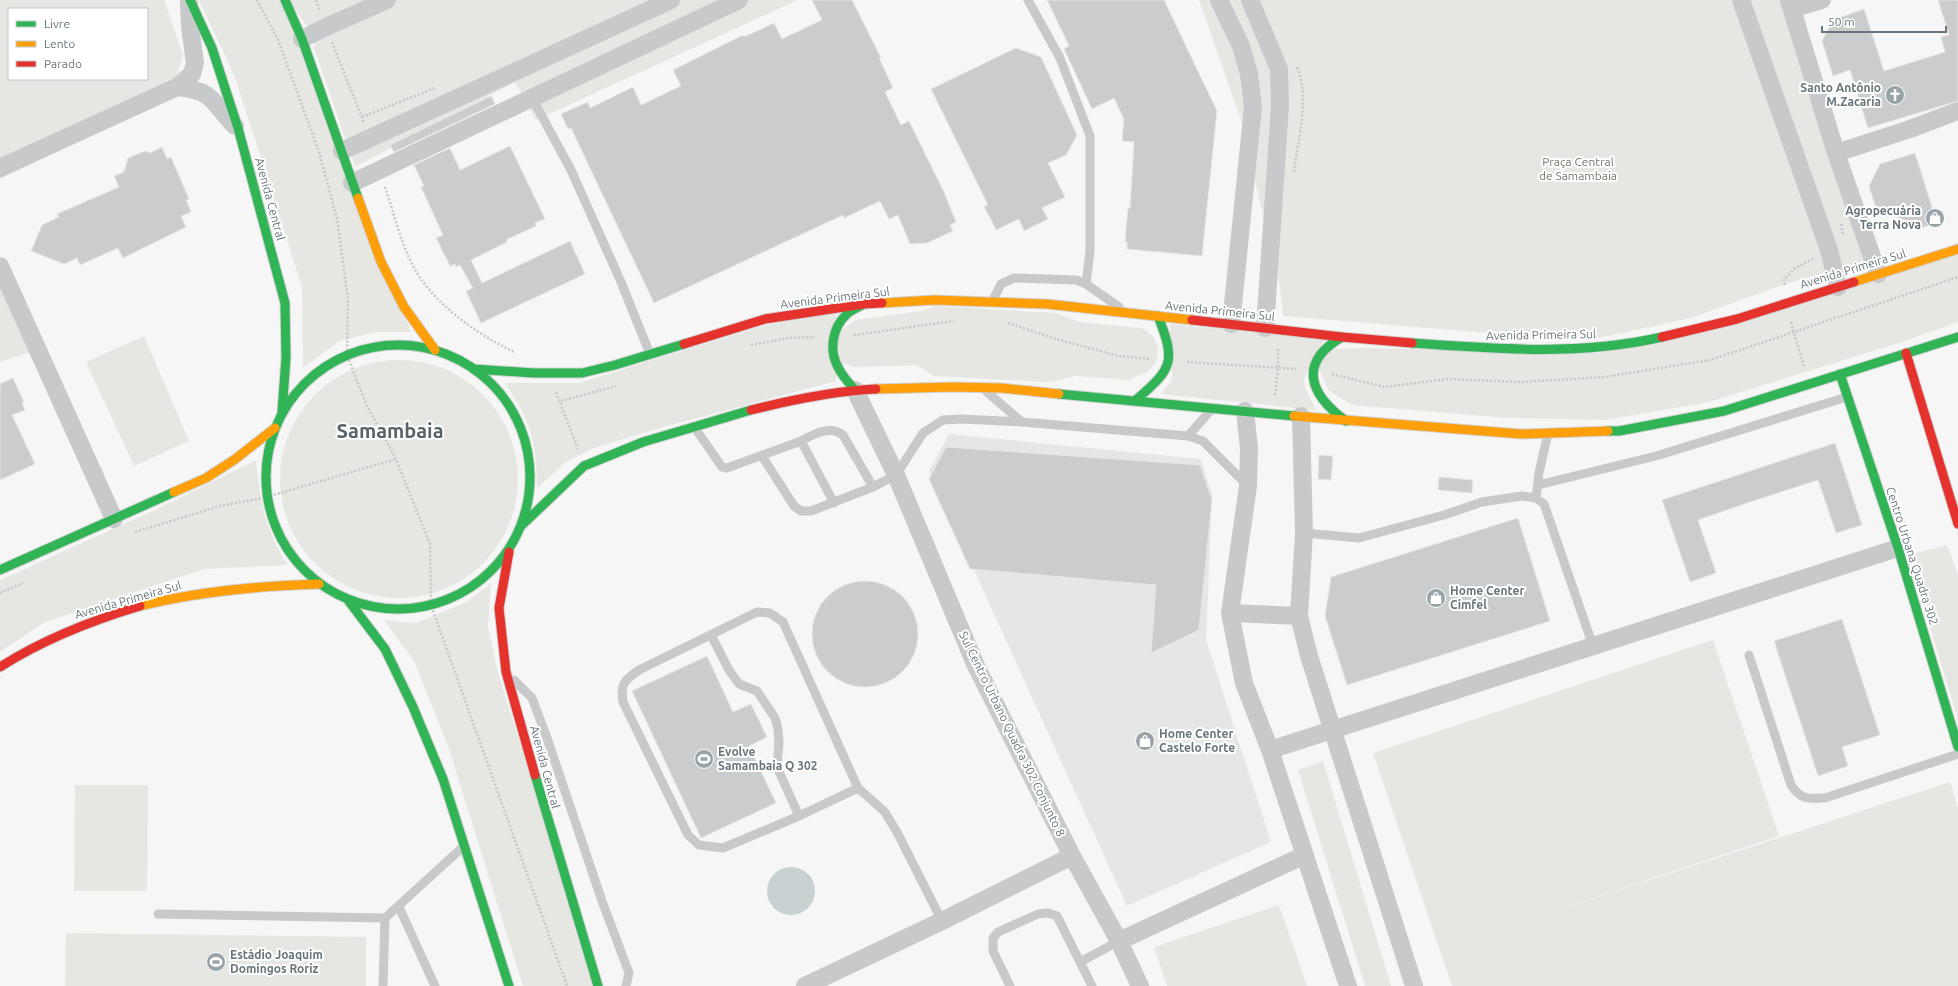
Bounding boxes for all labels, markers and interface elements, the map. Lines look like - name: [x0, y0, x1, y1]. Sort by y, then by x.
- legend: [8, 8, 148, 80]
- scale bar: [1822, 8, 1946, 34]
- text: 50 m: [1828, 15, 1855, 28]
- text: Livre: [44, 17, 70, 30]
- text: Lento: [44, 37, 75, 50]
- text: Parado: [44, 57, 82, 70]
- place label: Santo Antônio M.Zacaria: [1800, 81, 1881, 108]
- church icon: Santo Antônio M.Zacaria: [1884, 84, 1906, 106]
- park label: Praça Central de Samambaia: [1539, 155, 1617, 182]
- street label: Avenida Central: [253, 156, 288, 242]
- place label: Agropecuária Terra Nova: [1845, 204, 1921, 231]
- shop icon: Agropecuária Terra Nova: [1924, 207, 1946, 229]
- street label: Avenida Primeira Sul: [1798, 246, 1907, 291]
- street label: Avenida Primeira Sul: [780, 284, 890, 311]
- street label: Avenida Primeira Sul: [1165, 298, 1275, 323]
- street label: Avenida Primeira Sul: [1486, 327, 1596, 342]
- district label: Samambaia: [336, 419, 444, 442]
- street label: Centro Urbana Quadra 302: [1884, 485, 1941, 627]
- street label: Avenida Primeira Sul: [73, 578, 183, 621]
- place label: Home Center Cimfel: [1450, 584, 1524, 611]
- shop icon: Home Center Cimfel: [1425, 587, 1447, 609]
- street label: Sul Centro Urbano Quadra 302 Conjunto 8: [957, 629, 1068, 839]
- street label: Avenida Central: [528, 724, 563, 810]
- place label: Home Center Castelo Forte: [1159, 727, 1235, 754]
- shop icon: Home Center Castelo Forte: [1134, 730, 1156, 752]
- place label: Evolve Samambaia Q 302: [718, 745, 818, 772]
- sports icon: Evolve Samambaia Q 302: [693, 748, 715, 770]
- place label: Estádio Joaquim Domingos Roriz: [230, 948, 323, 975]
- sports icon: Estádio Joaquim Domingos Roriz: [205, 951, 227, 973]

